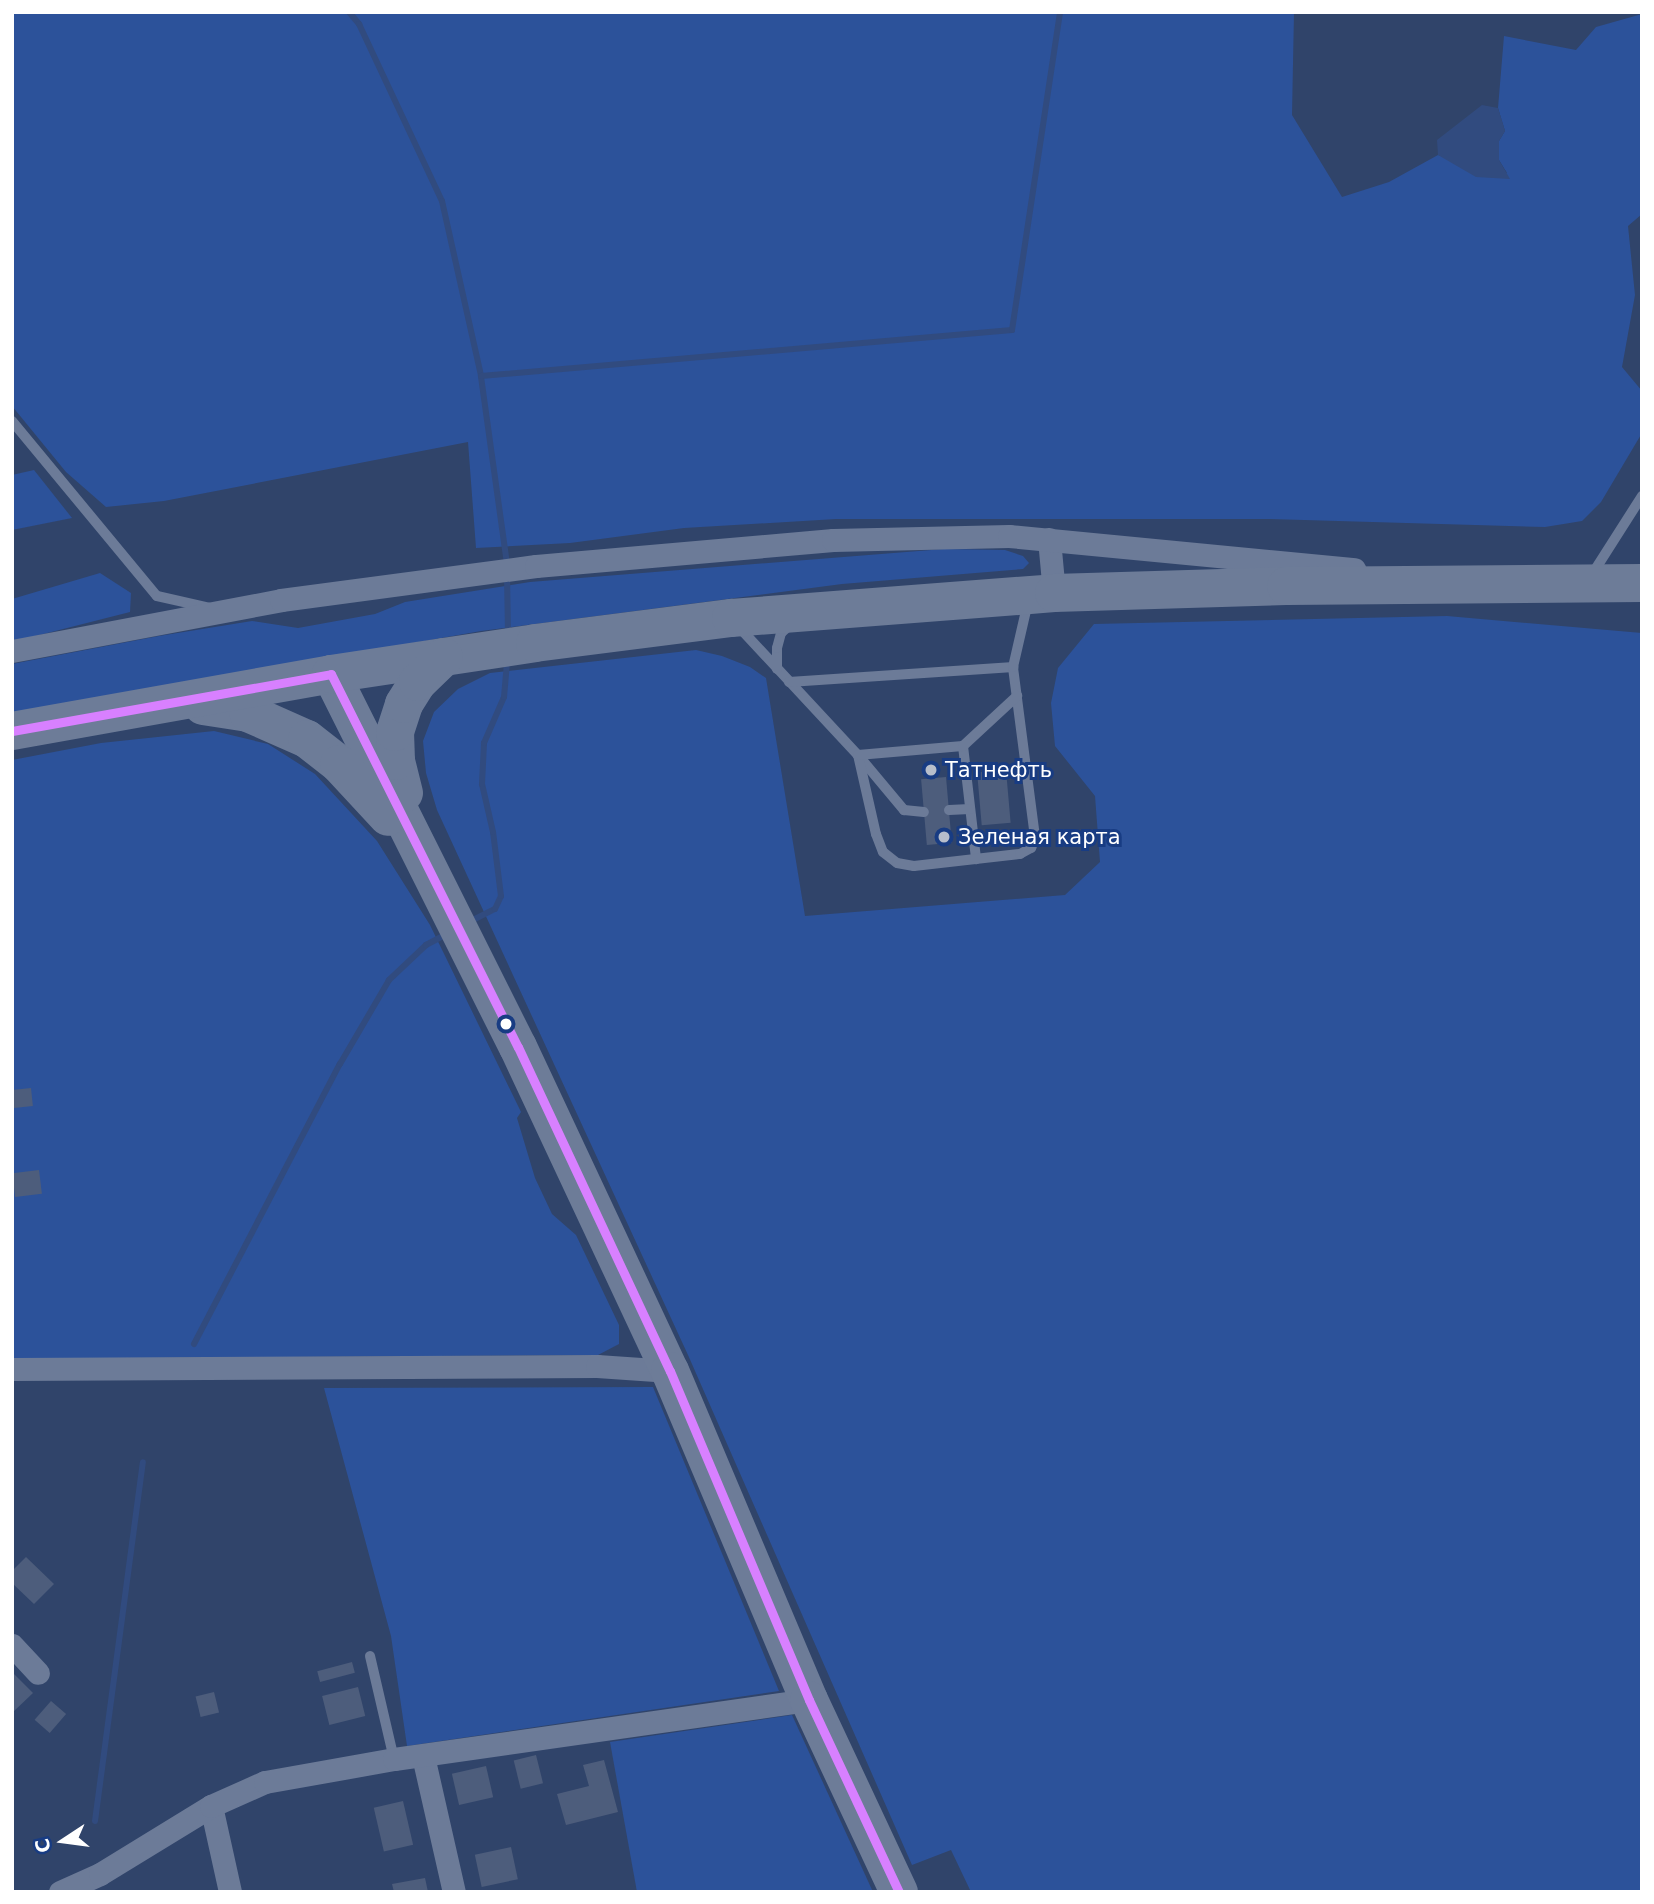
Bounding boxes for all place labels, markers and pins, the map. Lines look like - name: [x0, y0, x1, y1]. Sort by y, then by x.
- place label: Татнефть: [945, 757, 1052, 783]
- marker: Татнефть: [923, 762, 939, 778]
- place label: Зеленая карта: [958, 824, 1121, 850]
- marker: Зеленая карта: [936, 829, 952, 845]
- unlabelled marker: [499, 1017, 513, 1031]

